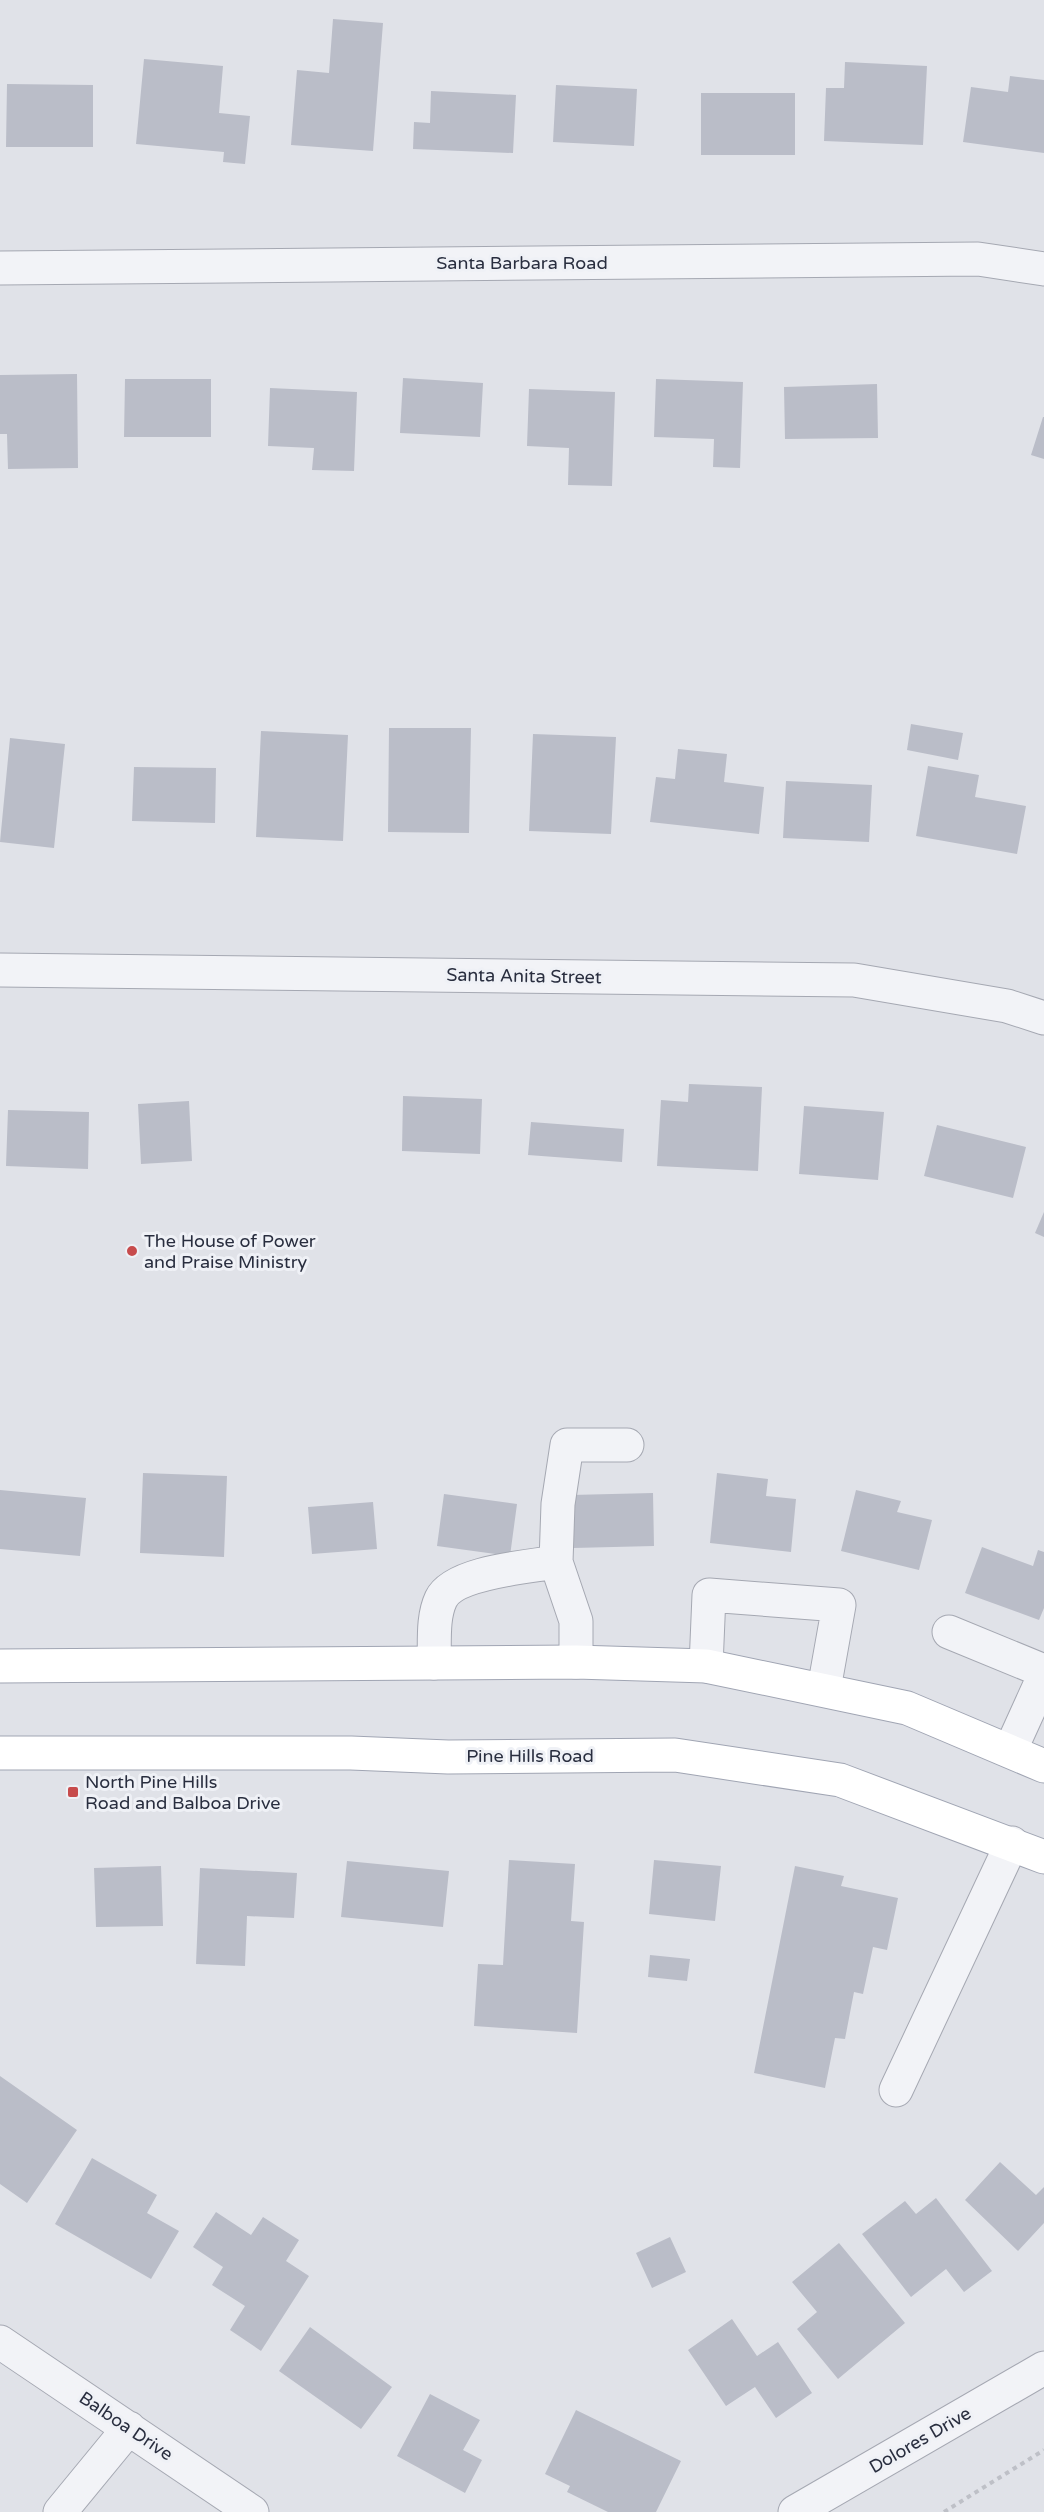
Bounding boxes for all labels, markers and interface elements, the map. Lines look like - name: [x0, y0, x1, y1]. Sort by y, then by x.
- street label: Santa Barbara Road: [436, 252, 608, 274]
- street label: Santa Anita Street: [446, 964, 602, 988]
- place label: The House of Power and Praise Ministry: [144, 1230, 316, 1273]
- marker: The House of Power and Praise Ministry: [125, 1244, 139, 1258]
- street label: Pine Hills Road: [466, 1745, 594, 1767]
- place label: North Pine Hills Road and Balboa Drive: [85, 1771, 281, 1814]
- marker: North Pine Hills Road and Balboa Drive: [66, 1785, 80, 1799]
- street label: Balboa Drive: [75, 2387, 177, 2465]
- street label: Dolores Drive: [865, 2402, 975, 2478]

